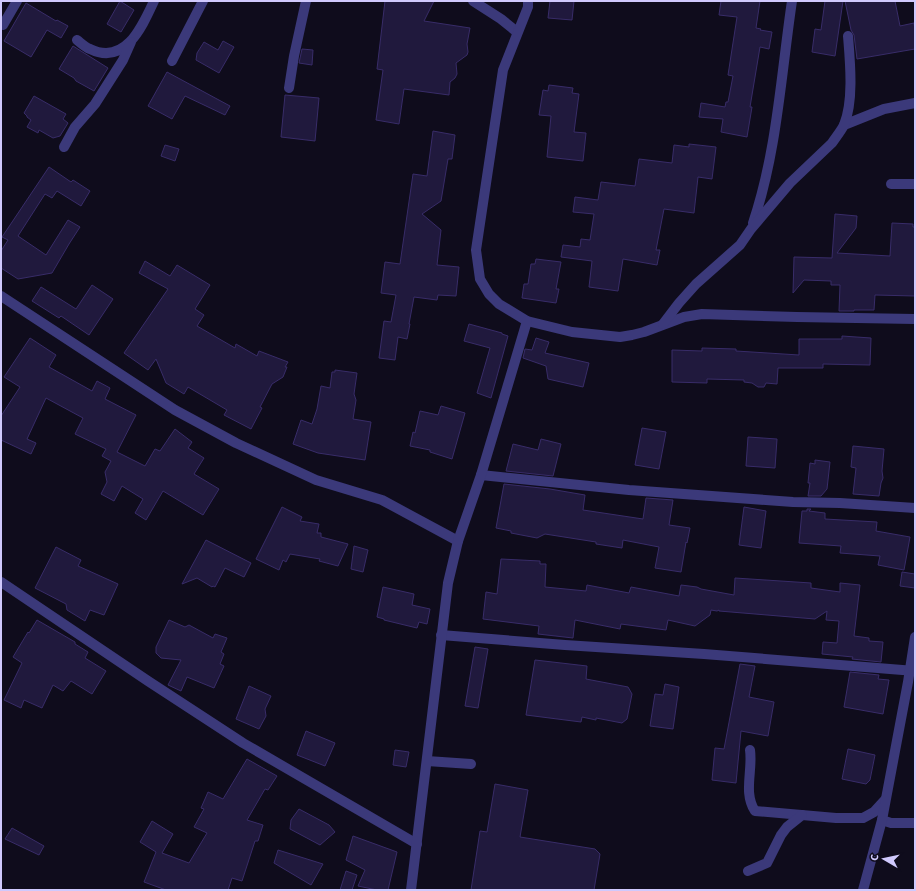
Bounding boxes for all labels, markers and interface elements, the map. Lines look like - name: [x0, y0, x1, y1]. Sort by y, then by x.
- north arrow: [864, 839, 904, 879]
- text: С: [867, 853, 883, 862]

